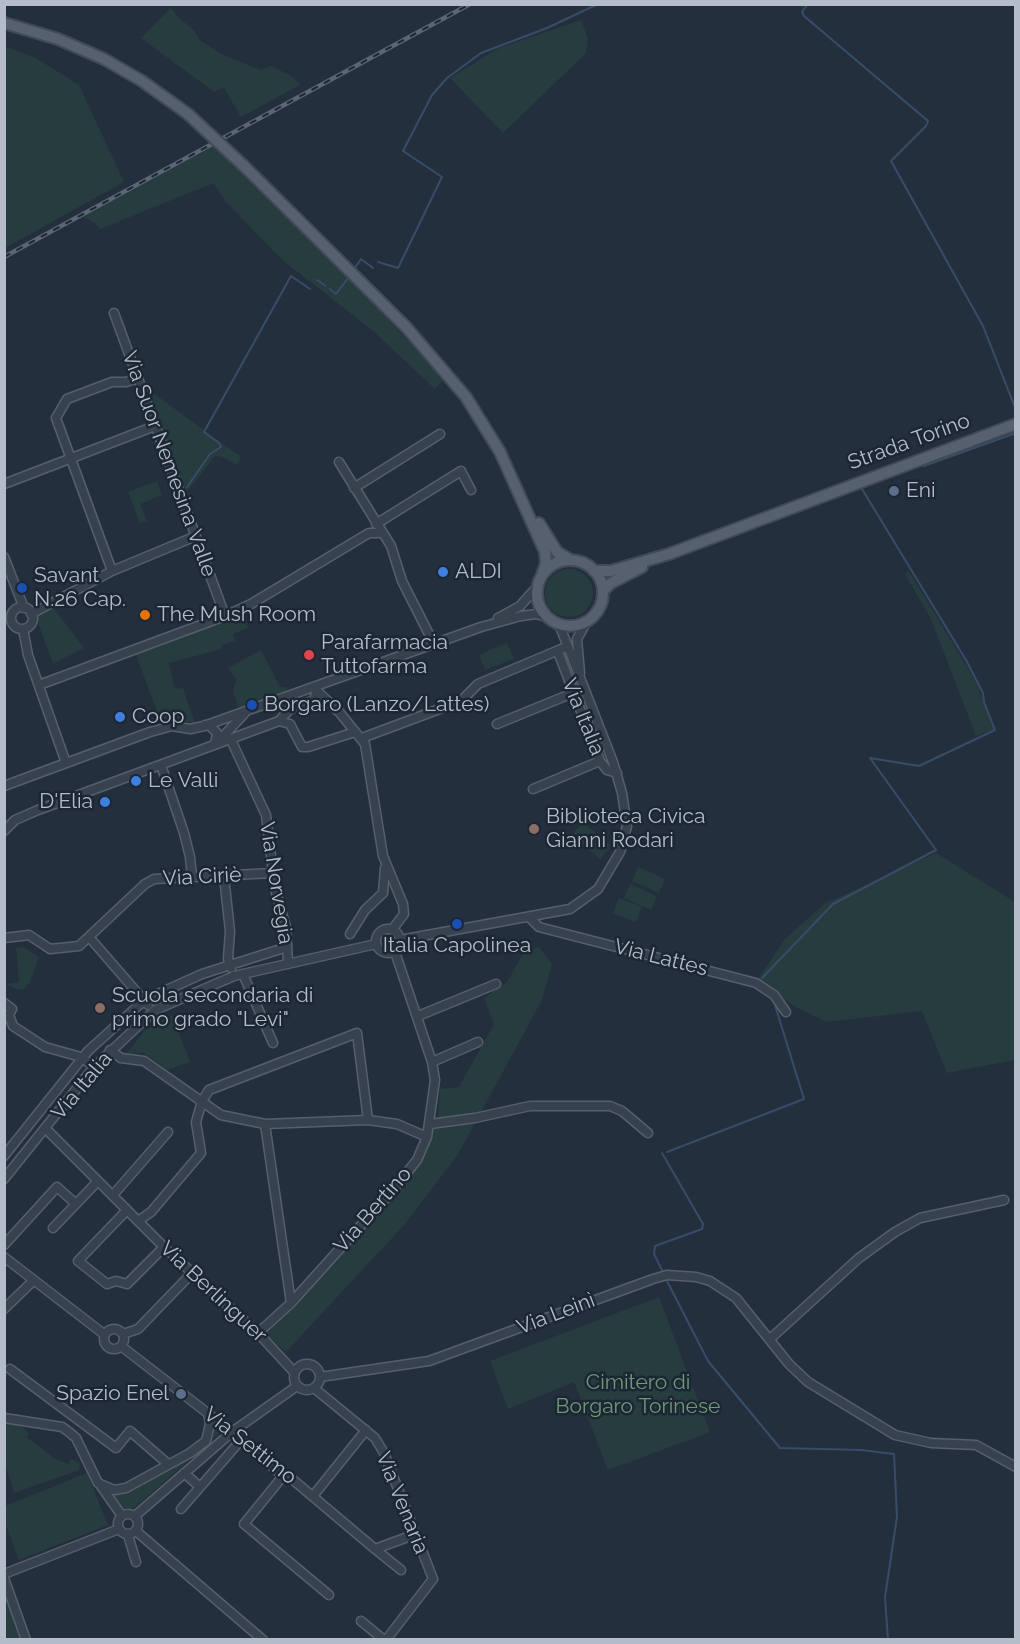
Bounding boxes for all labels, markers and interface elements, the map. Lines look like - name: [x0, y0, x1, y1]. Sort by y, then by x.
- street label: Via Suor Nemesina Valle: [116, 348, 222, 580]
- street label: Strada Torino: [845, 408, 973, 476]
- place label: Eni: [906, 478, 935, 504]
- marker: Eni: [887, 484, 901, 498]
- place label: ALDI: [455, 559, 502, 585]
- place label: Savant N.26 Cap.: [34, 563, 126, 613]
- marker: ALDI: [436, 565, 450, 579]
- marker: Savant N.26 Cap.: [15, 581, 29, 595]
- place label: The Mush Room: [157, 602, 316, 628]
- marker: The Mush Room: [138, 608, 152, 622]
- place label: Parafarmacia Tuttofarma: [321, 630, 448, 680]
- marker: Parafarmacia Tuttofarma: [302, 648, 316, 662]
- street label: Via Italia: [556, 675, 610, 759]
- place label: Borgaro (Lanzo/Lattes): [264, 692, 489, 718]
- marker: Borgaro (Lanzo/Lattes): [245, 698, 259, 712]
- place label: Coop: [132, 704, 184, 730]
- marker: Coop: [113, 710, 127, 724]
- place label: Le Valli: [148, 768, 218, 794]
- marker: Le Valli: [129, 774, 143, 788]
- place label: D'Elia: [39, 789, 93, 815]
- marker: D'Elia: [98, 795, 112, 809]
- place label: Biblioteca Civica Gianni Rodari: [546, 804, 705, 854]
- street label: Via Norvegia: [254, 820, 298, 946]
- marker: Biblioteca Civica Gianni Rodari: [527, 822, 541, 836]
- street label: Via Ciriè: [162, 862, 242, 892]
- marker: Italia Capolinea: [450, 917, 464, 931]
- place label: Italia Capolinea: [383, 933, 531, 959]
- street label: Via Lattes: [612, 934, 710, 982]
- place label: Scuola secondaria di primo grado "Levi": [112, 983, 313, 1033]
- marker: Scuola secondaria di primo grado "Levi": [93, 1001, 107, 1015]
- street label: Via Italia: [46, 1047, 118, 1125]
- street label: Via Bertino: [329, 1162, 417, 1258]
- street label: Via Berlinguer: [154, 1236, 272, 1348]
- street label: Via Leinì: [514, 1288, 598, 1340]
- park label: Cimitero di Borgaro Torinese: [556, 1370, 720, 1420]
- place label: Spazio Enel: [56, 1381, 169, 1407]
- marker: Spazio Enel: [174, 1387, 188, 1401]
- street label: Via Settimo: [198, 1402, 302, 1490]
- street label: Via Venaria: [370, 1448, 434, 1558]

